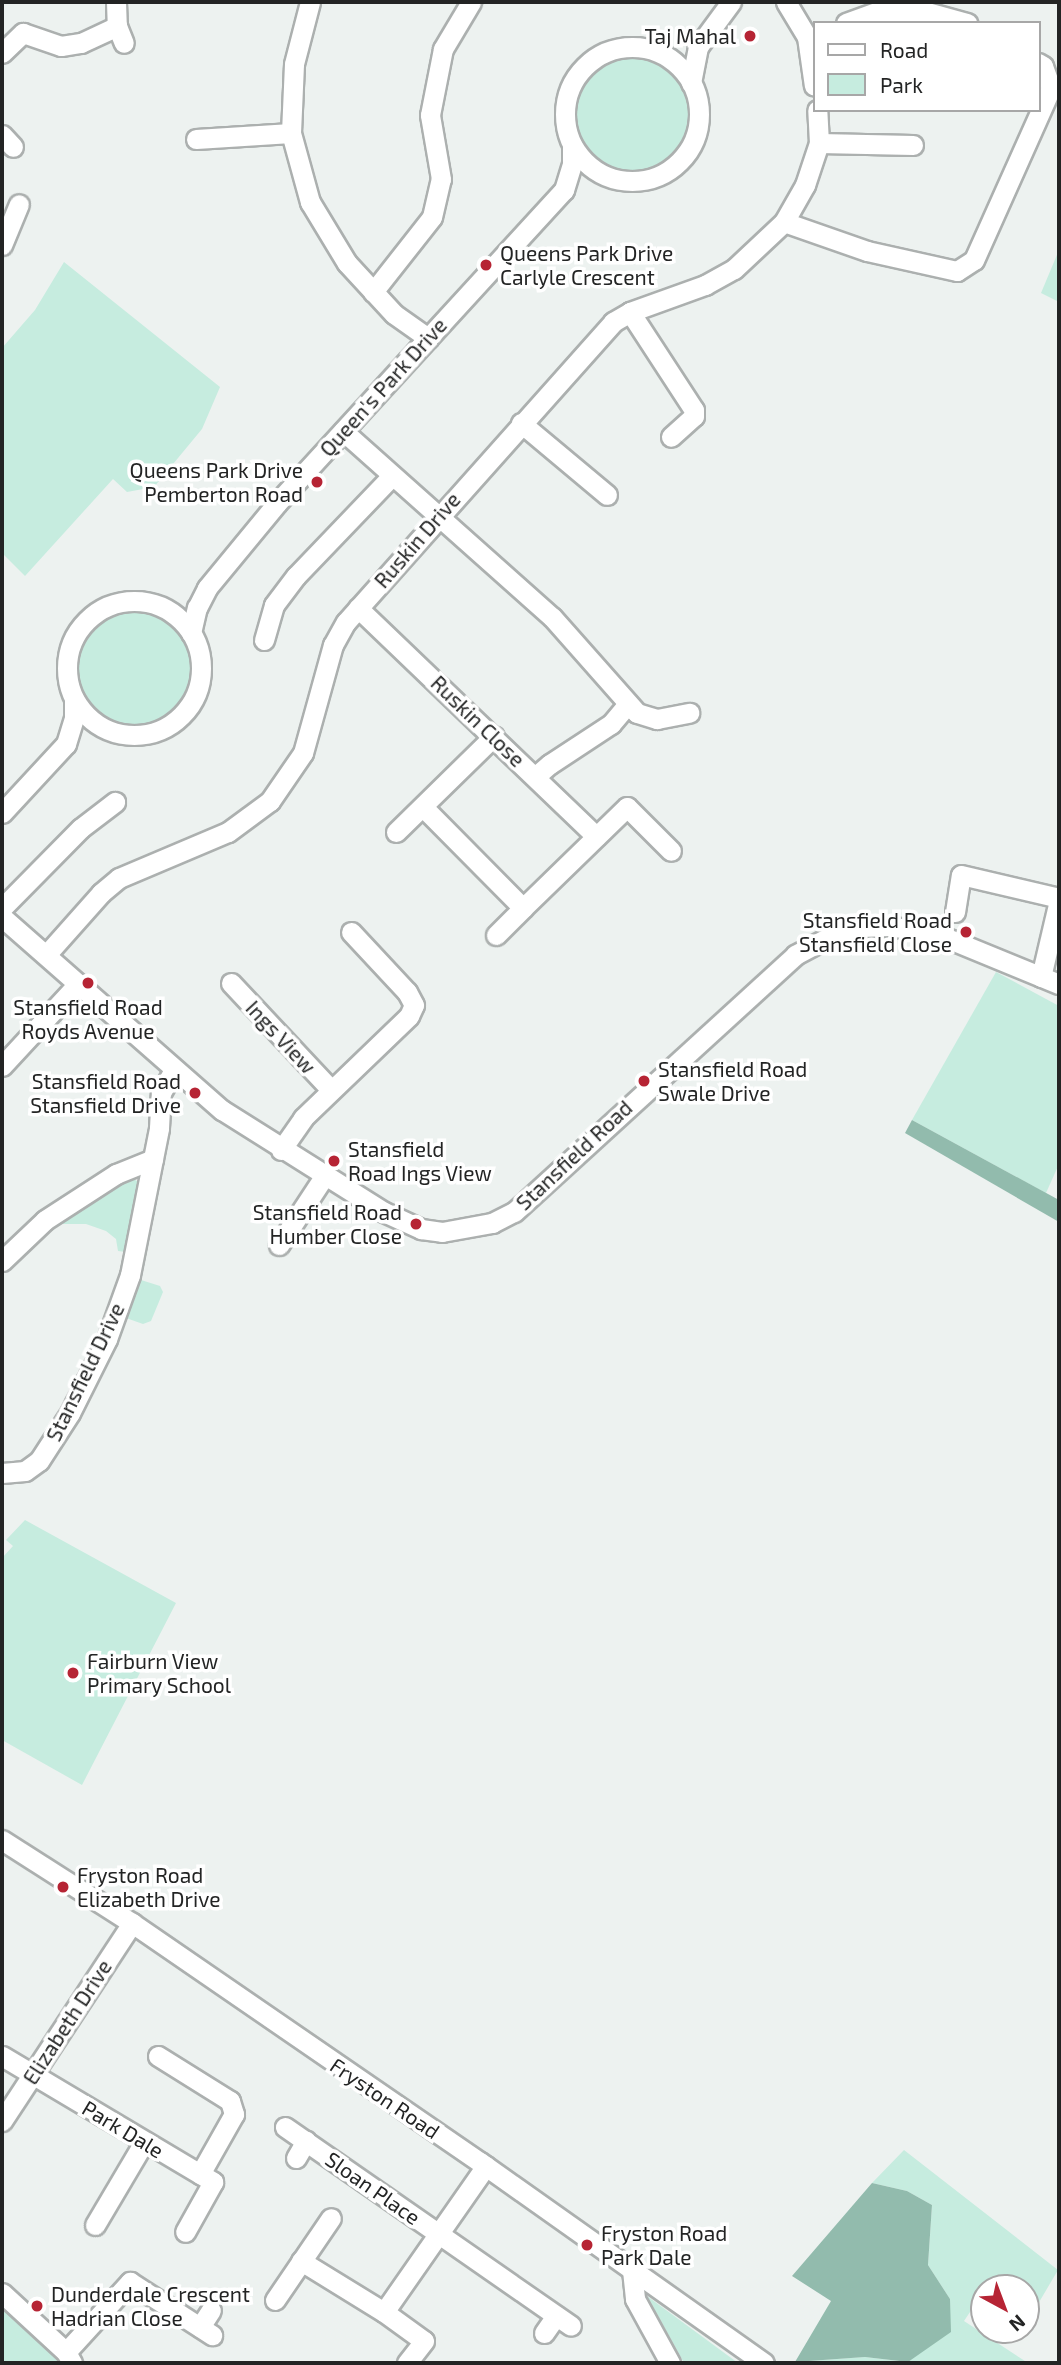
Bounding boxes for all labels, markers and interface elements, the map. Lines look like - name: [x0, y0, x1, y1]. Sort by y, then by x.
- legend: [813, 21, 1040, 112]
- place label: Taj Mahal: [644, 23, 736, 49]
- marker: Taj Mahal: [742, 28, 758, 44]
- text: Road: [880, 37, 928, 62]
- text: Park: [880, 72, 923, 97]
- place label: Queens Park Drive Carlyle Crescent: [500, 240, 674, 290]
- marker: Queens Park Drive Carlyle Crescent: [478, 257, 494, 273]
- street label: Queen's Park Drive: [314, 313, 452, 461]
- place label: Queens Park Drive Pemberton Road: [129, 457, 303, 507]
- marker: Queens Park Drive Pemberton Road: [309, 474, 325, 490]
- street label: Ruskin Drive: [369, 487, 465, 593]
- street label: Ruskin Close: [426, 670, 530, 772]
- place label: Stansfield Road Stansfield Close: [799, 907, 952, 957]
- marker: Stansfield Road Stansfield Close: [958, 924, 974, 940]
- marker: Stansfield Road Royds Avenue: [80, 975, 96, 991]
- place label: Stansfield Road Royds Avenue: [13, 994, 163, 1044]
- street label: Ings View: [241, 995, 321, 1079]
- place label: Stansfield Road Swale Drive: [658, 1056, 807, 1106]
- place label: Stansfield Road Stansfield Drive: [30, 1068, 181, 1118]
- marker: Stansfield Road Swale Drive: [636, 1073, 652, 1089]
- marker: Stansfield Road Stansfield Drive: [187, 1085, 203, 1101]
- street label: Stansfield Road: [511, 1095, 637, 1215]
- place label: Stansfield Road Ings View: [348, 1136, 492, 1186]
- marker: Stansfield Road Ings View: [326, 1153, 342, 1169]
- place label: Stansfield Road Humber Close: [253, 1199, 402, 1249]
- marker: Stansfield Road Humber Close: [408, 1216, 424, 1232]
- street label: Stansfield Drive: [41, 1299, 129, 1445]
- place label: Fairburn View Primary School: [87, 1648, 232, 1698]
- marker: Fairburn View Primary School: [65, 1665, 81, 1681]
- place label: Fryston Road Elizabeth Drive: [77, 1862, 220, 1912]
- marker: Fryston Road Elizabeth Drive: [55, 1879, 71, 1895]
- street label: Elizabeth Drive: [17, 1955, 117, 2089]
- street label: Fryston Road: [326, 2052, 444, 2144]
- street label: Park Dale: [78, 2095, 168, 2163]
- street label: Sloan Place: [321, 2146, 425, 2230]
- place label: Fryston Road Park Dale: [601, 2220, 727, 2270]
- marker: Fryston Road Park Dale: [579, 2237, 595, 2253]
- north arrow: [970, 2274, 1040, 2344]
- place label: Dunderdale Crescent Hadrian Close: [51, 2281, 250, 2331]
- marker: Dunderdale Crescent Hadrian Close: [29, 2298, 45, 2314]
- text: N: [1005, 2311, 1031, 2337]

